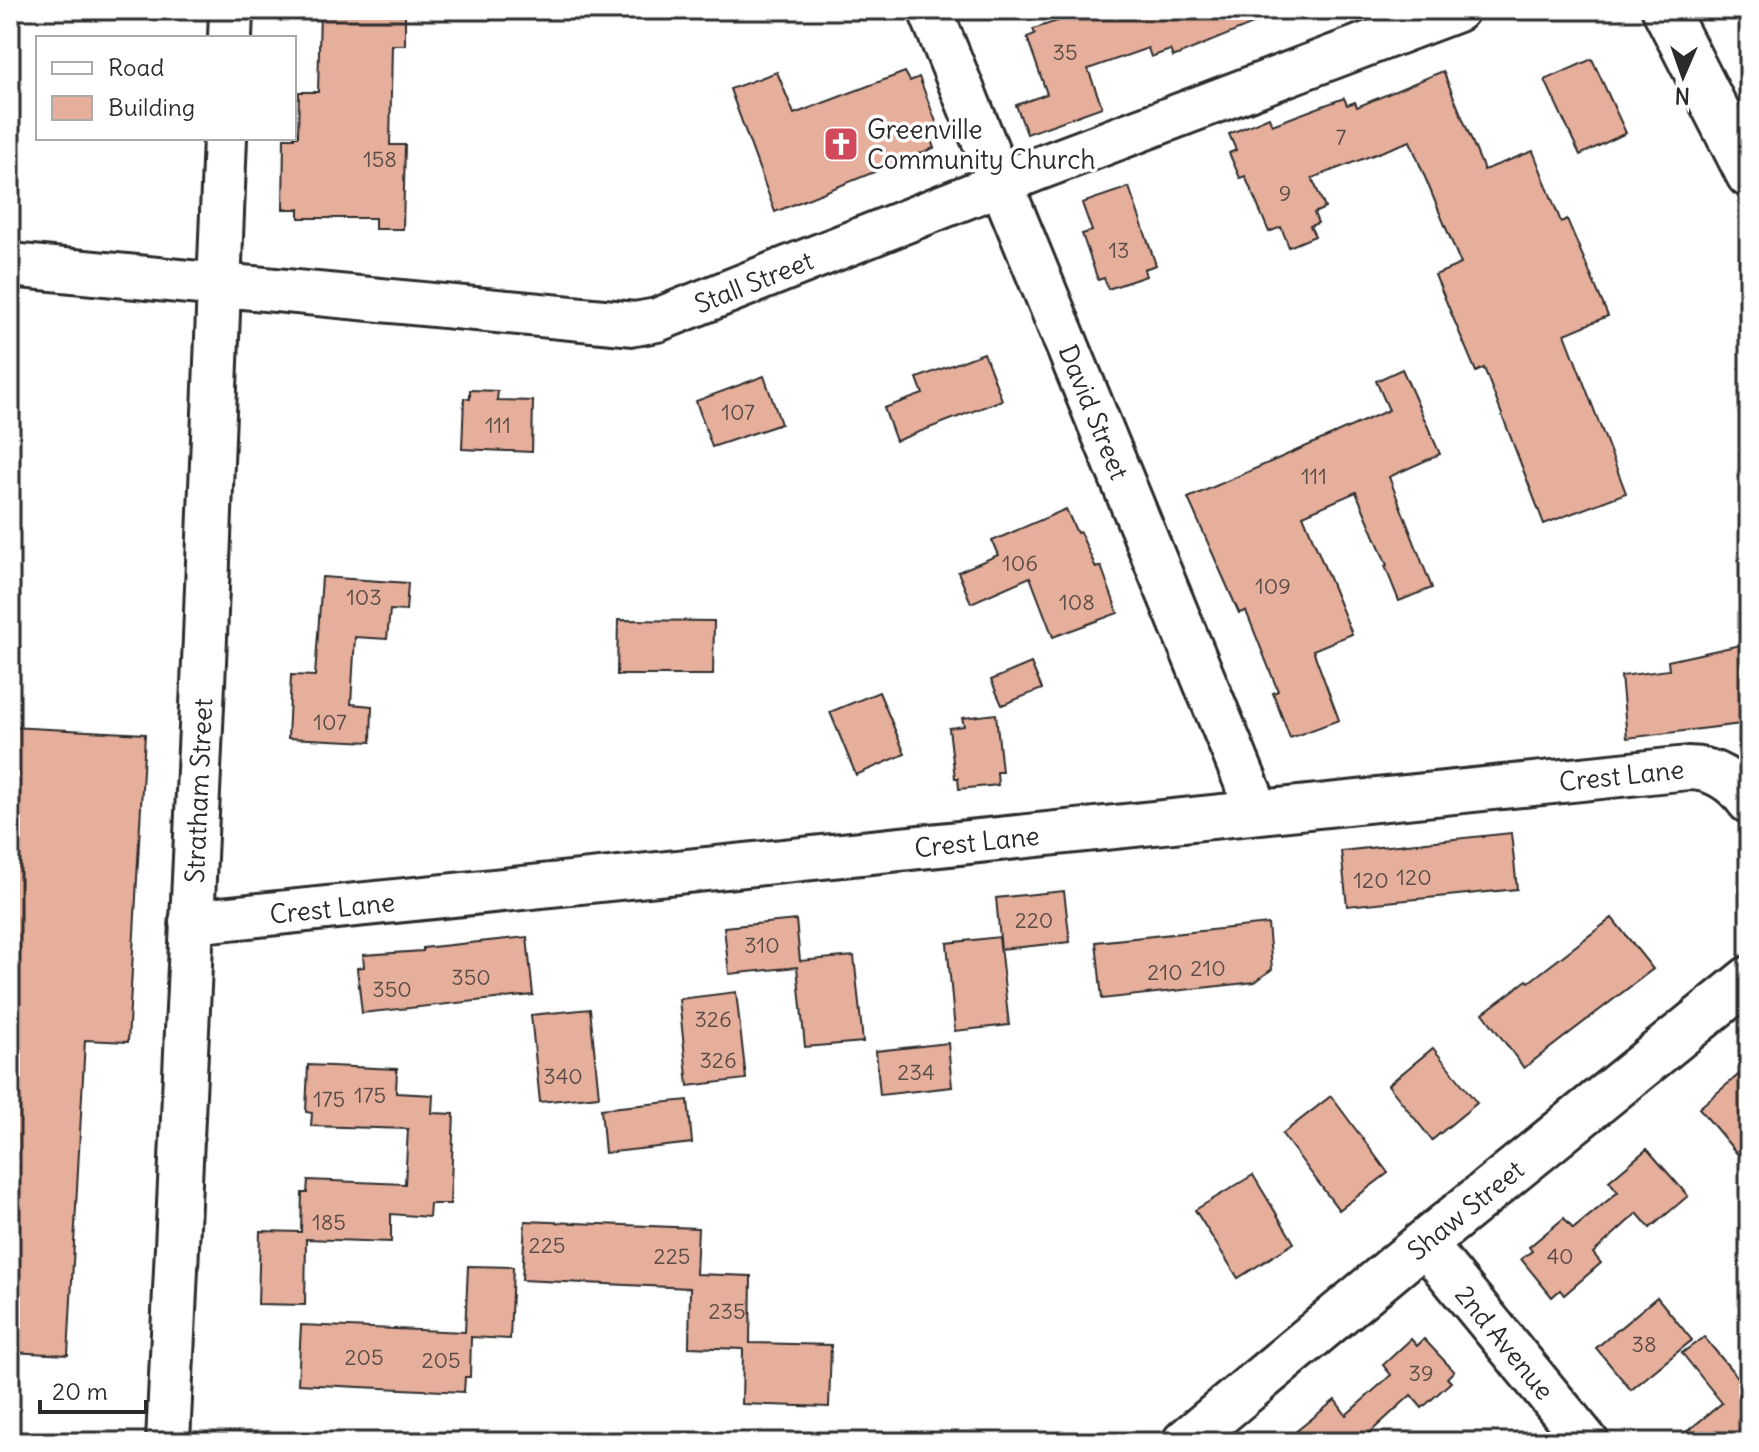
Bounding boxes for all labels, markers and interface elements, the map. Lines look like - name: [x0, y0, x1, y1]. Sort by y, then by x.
- legend: [36, 36, 296, 140]
- north arrow: [1643, 36, 1723, 116]
- house number: 35: [1052, 38, 1078, 66]
- text: Road: [108, 52, 164, 82]
- text: N: [1674, 82, 1690, 110]
- text: Building: [108, 92, 195, 122]
- place label: Greenville Community Church: [867, 113, 1096, 176]
- house number: 7: [1336, 123, 1347, 151]
- church icon: Greenville Community Church: [822, 125, 860, 163]
- house number: 158: [363, 145, 397, 173]
- house number: 9: [1279, 179, 1291, 207]
- house number: 13: [1108, 236, 1130, 264]
- street label: Stall Street: [689, 243, 818, 320]
- street label: David Street: [1052, 339, 1137, 484]
- house number: 107: [721, 398, 755, 426]
- house number: 111: [485, 411, 511, 439]
- house number: 111: [1301, 462, 1327, 490]
- house number: 106: [1002, 549, 1038, 577]
- house number: 109: [1255, 572, 1291, 600]
- house number: 103: [346, 583, 382, 611]
- house number: 108: [1059, 588, 1095, 616]
- street label: Stratham Street: [177, 697, 219, 884]
- house number: 107: [313, 708, 347, 736]
- street label: Crest Lane: [1557, 752, 1686, 798]
- street label: Crest Lane: [913, 818, 1041, 864]
- house number: 120: [1396, 863, 1432, 891]
- house number: 120: [1353, 866, 1389, 894]
- street label: Crest Lane: [268, 885, 396, 930]
- house number: 220: [1015, 906, 1053, 934]
- house number: 310: [744, 931, 780, 959]
- house number: 210: [1190, 954, 1226, 982]
- house number: 210: [1147, 958, 1183, 986]
- house number: 350: [451, 963, 491, 991]
- house number: 350: [372, 975, 412, 1003]
- house number: 326: [694, 1005, 732, 1033]
- house number: 326: [699, 1046, 737, 1074]
- house number: 234: [897, 1058, 935, 1086]
- house number: 340: [543, 1062, 583, 1090]
- house number: 175: [354, 1081, 386, 1109]
- house number: 175: [313, 1085, 345, 1113]
- street label: Shaw Street: [1400, 1152, 1530, 1267]
- house number: 185: [312, 1208, 346, 1236]
- house number: 225: [529, 1231, 565, 1259]
- house number: 225: [654, 1242, 690, 1270]
- house number: 40: [1546, 1242, 1574, 1270]
- street label: 2nd Avenue: [1449, 1278, 1562, 1406]
- house number: 235: [708, 1297, 746, 1325]
- house number: 38: [1631, 1330, 1657, 1358]
- house number: 205: [344, 1343, 384, 1371]
- house number: 205: [421, 1346, 461, 1374]
- house number: 39: [1408, 1359, 1434, 1387]
- scale bar: [40, 1364, 146, 1414]
- text: 20 m: [52, 1376, 108, 1406]

